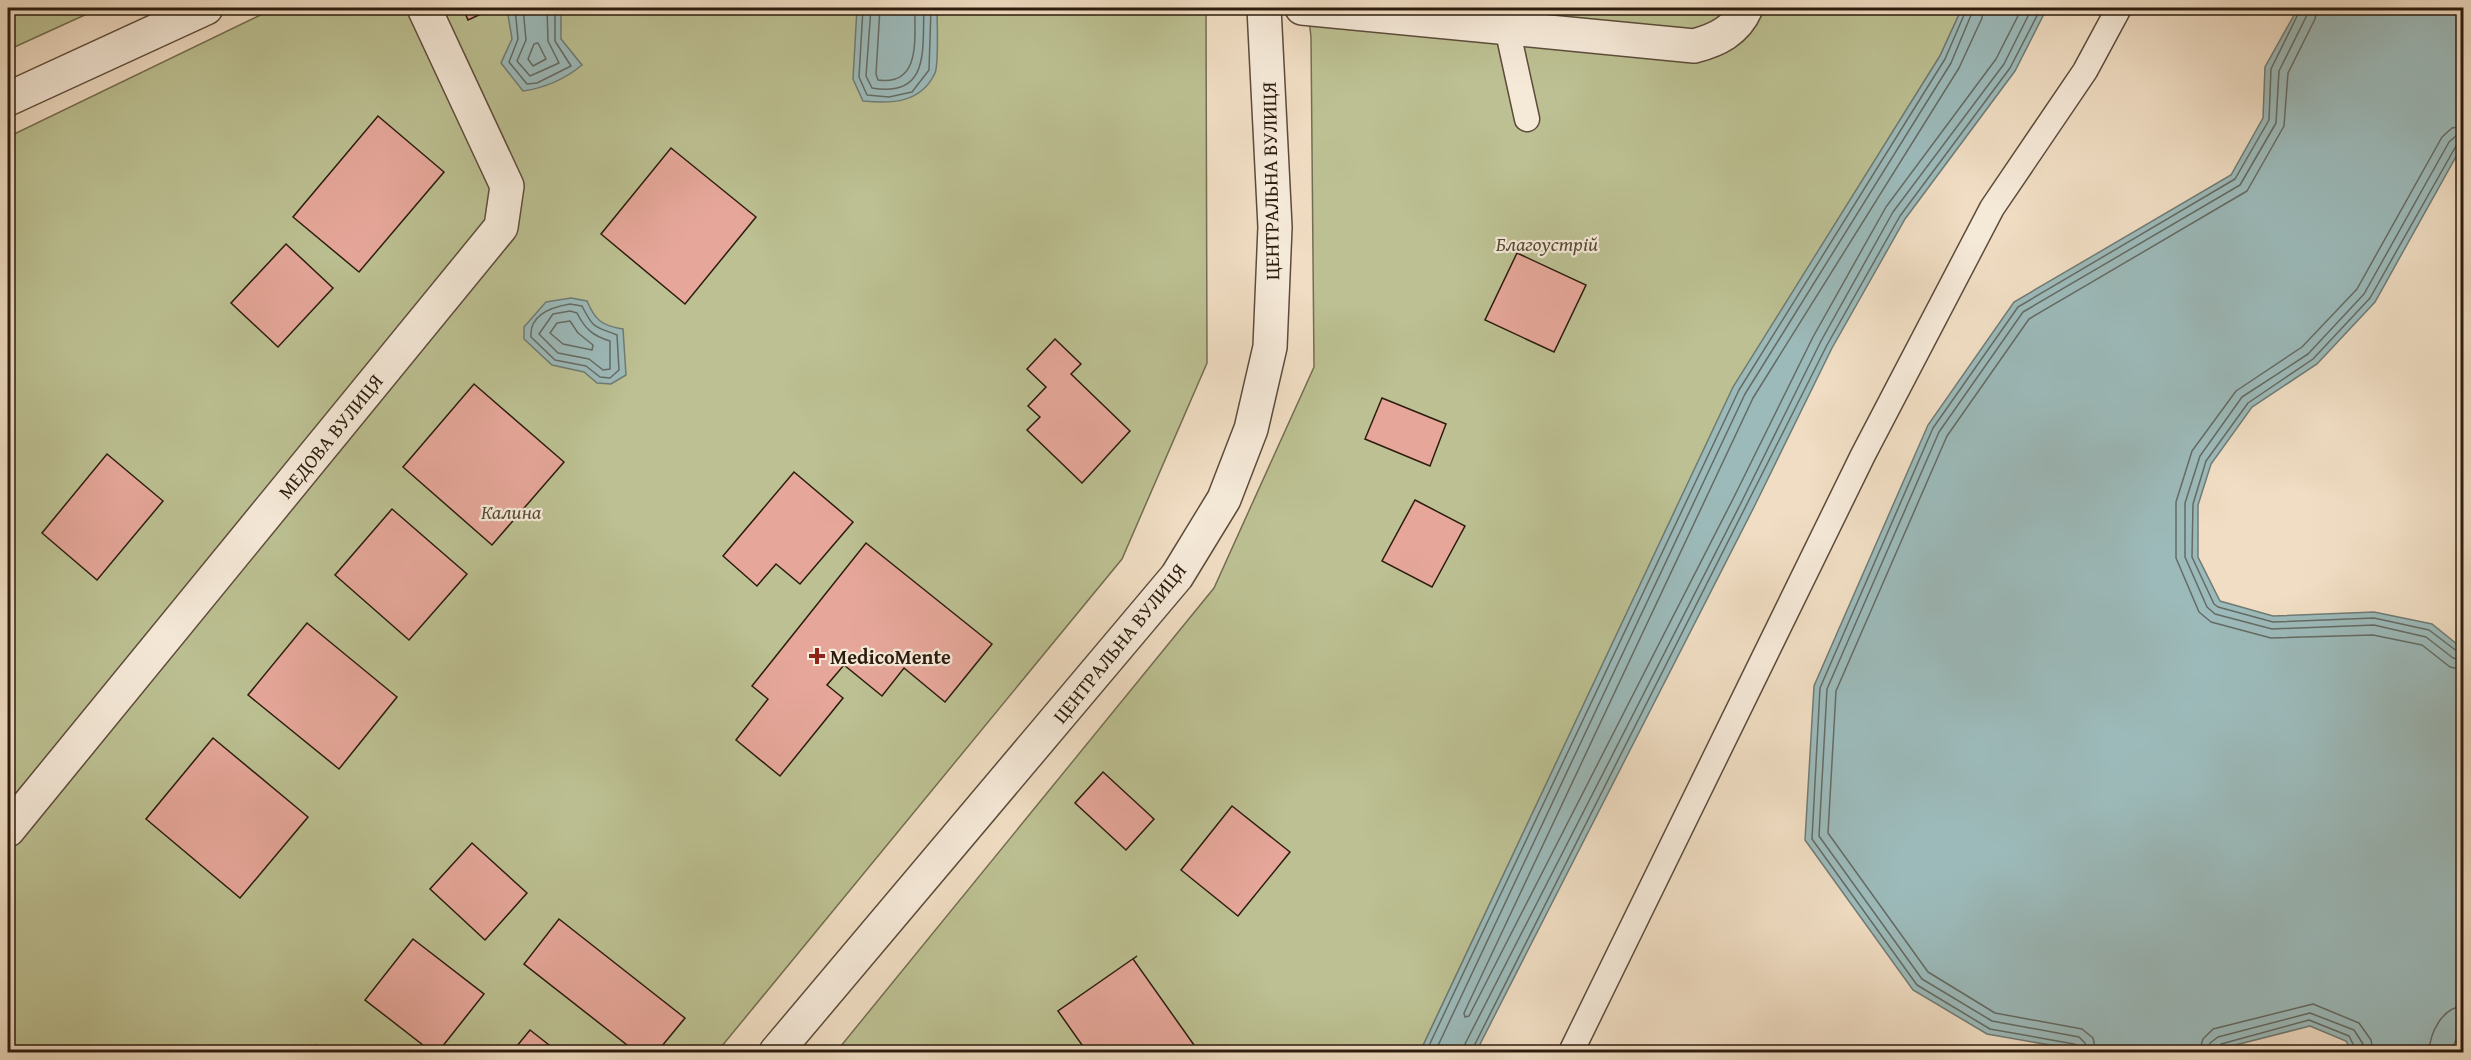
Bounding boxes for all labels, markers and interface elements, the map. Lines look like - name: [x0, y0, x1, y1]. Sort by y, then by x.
- street label: ЦЕНТРАЛЬНА ВУЛИЦЯ: [1254, 81, 1286, 280]
- park label: Благоустрій: [1496, 229, 1598, 258]
- street label: МЕДОВА ВУЛИЦЯ: [271, 367, 390, 505]
- park label: Калина: [481, 497, 542, 526]
- street label: ЦЕНТРАЛЬНА ВУЛИЦЯ: [1045, 557, 1193, 729]
- place label: MedicoMente: [830, 642, 951, 671]
- marker: MedicoMente: [808, 647, 826, 665]

